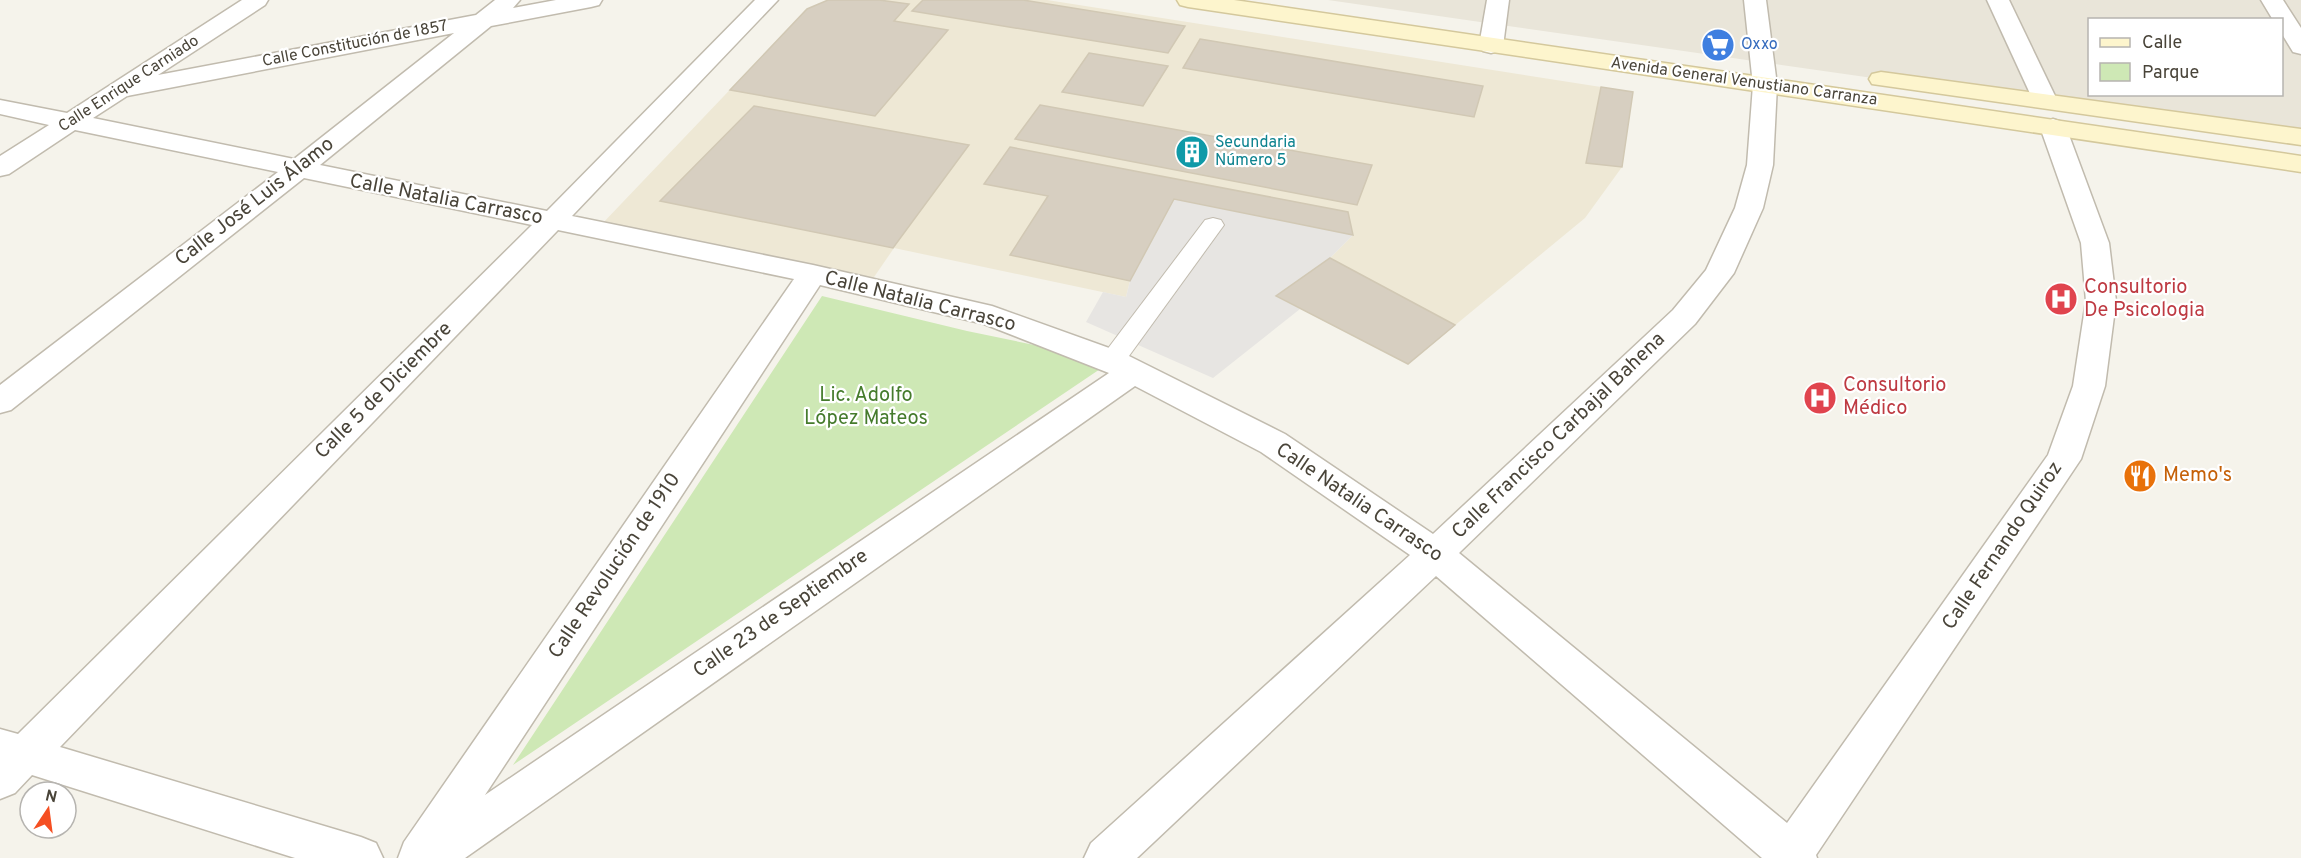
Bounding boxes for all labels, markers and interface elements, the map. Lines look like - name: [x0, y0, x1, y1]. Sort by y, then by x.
- street label: Calle Constitución de 1857: [261, 16, 449, 72]
- legend: [2088, 18, 2283, 96]
- supermarket icon: Oxxo: [1700, 27, 1736, 63]
- street label: Calle Enrique Carniado: [55, 31, 203, 137]
- text: Calle: [2142, 32, 2182, 55]
- place label: Oxxo: [1741, 35, 1778, 55]
- street label: Avenida General Venustiano Carranza: [1609, 53, 1879, 111]
- text: Parque: [2142, 62, 2199, 85]
- street label: Calle José Luis Álamo: [169, 130, 340, 272]
- place label: Secundaria Número 5: [1215, 133, 1296, 171]
- building icon: Secundaria Número 5: [1174, 134, 1210, 170]
- street label: Calle Natalia Carrasco: [347, 169, 545, 231]
- street label: Calle Natalia Carrasco: [822, 266, 1018, 338]
- place label: Consultorio De Psicologia: [2084, 275, 2205, 324]
- hospital icon: Consultorio De Psicologia: [2043, 281, 2079, 317]
- street label: Calle 5 de Diciembre: [310, 317, 458, 465]
- street label: Calle Francisco Carbajal Bahena: [1447, 327, 1671, 545]
- place label: Consultorio Médico: [1843, 373, 1946, 422]
- hospital icon: Consultorio Médico: [1802, 380, 1838, 416]
- park label: Lic. Adolfo López Mateos: [804, 383, 928, 432]
- street label: Calle Natalia Carrasco: [1270, 437, 1448, 569]
- street label: Calle Fernando Quiroz: [1937, 457, 2069, 635]
- restaurant icon: Memo's: [2122, 458, 2158, 494]
- place label: Memo's: [2163, 463, 2232, 489]
- street label: Calle Revolución de 1910: [543, 468, 687, 664]
- street label: Calle 23 de Septiembre: [688, 544, 874, 684]
- north arrow: [18, 780, 78, 840]
- text: N: [43, 786, 59, 808]

